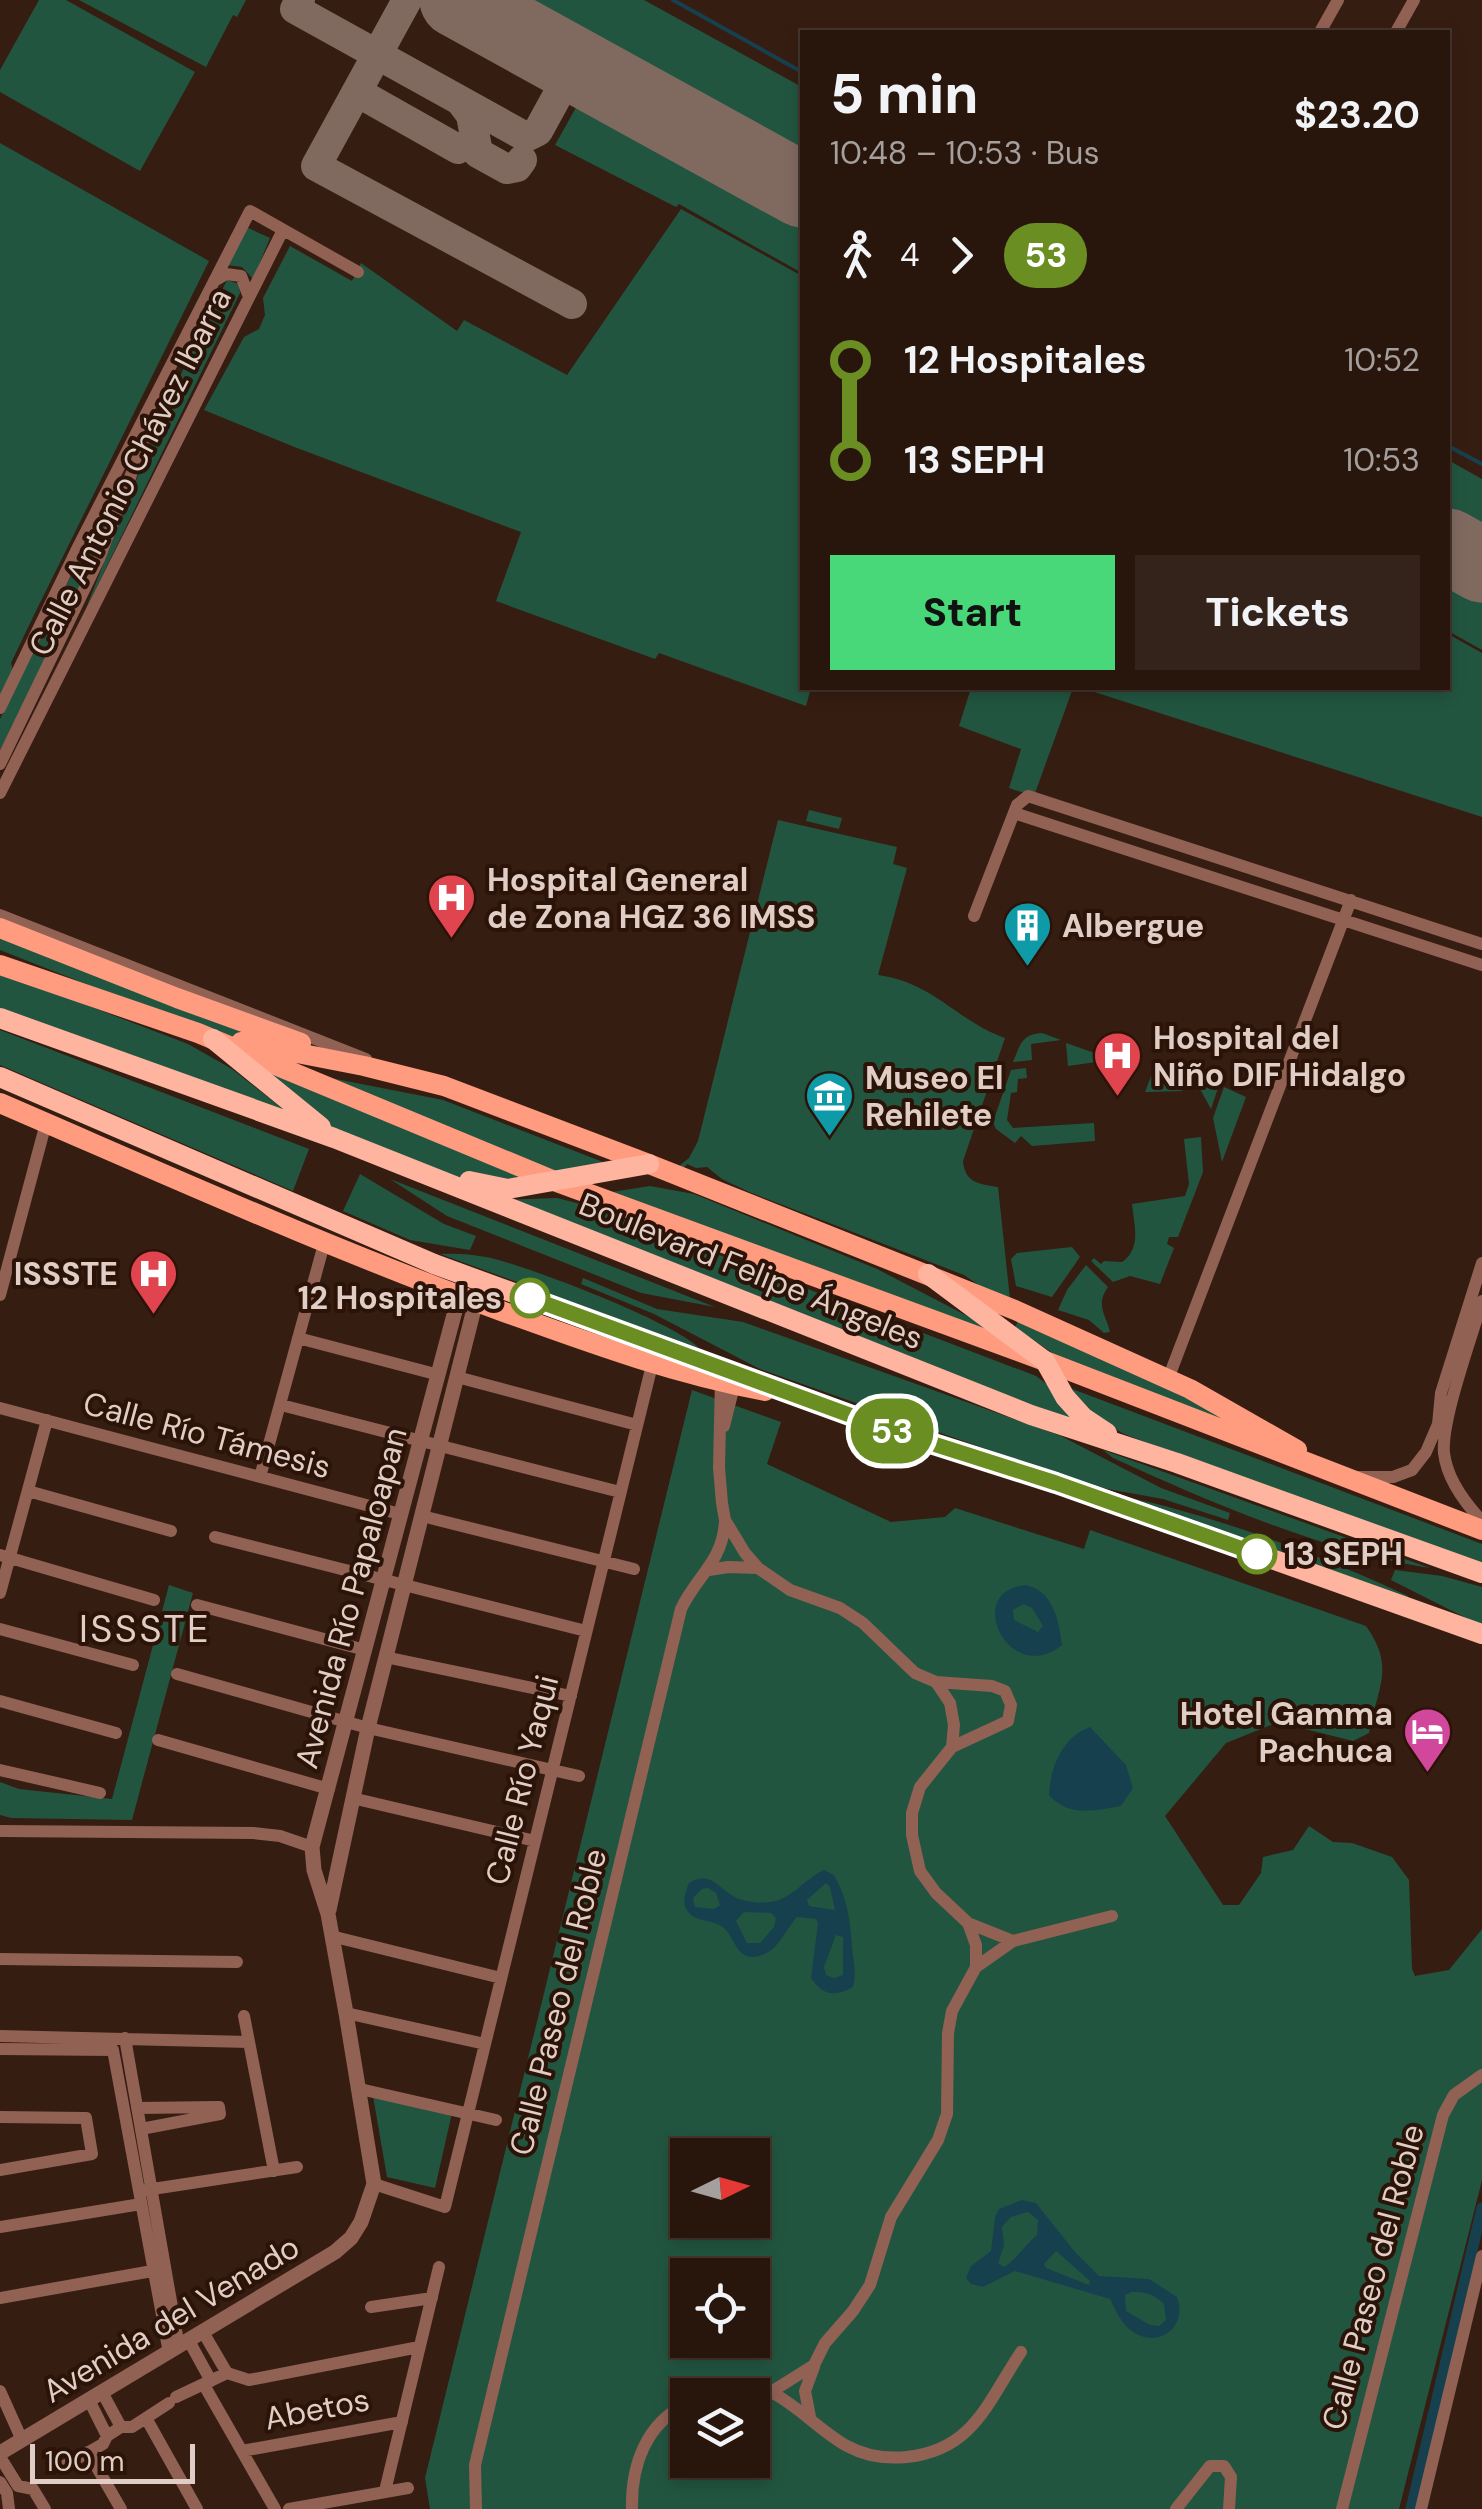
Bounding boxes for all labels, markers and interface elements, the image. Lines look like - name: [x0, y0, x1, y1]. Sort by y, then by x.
- text: 5 min: [830, 58, 978, 130]
- text: $23.20: [1294, 90, 1420, 140]
- text: 10:48 – 10:53 · Bus: [830, 132, 1099, 174]
- icon: walk: [830, 228, 885, 283]
- icon: forward: [934, 228, 989, 283]
- text: 53: [1024, 232, 1067, 278]
- text: 4: [900, 234, 919, 276]
- street label: Calle Antonio Chávez Ibarra: [19, 281, 241, 663]
- text: 12 Hospitales: [904, 335, 1146, 385]
- text: 10:52: [1344, 339, 1420, 381]
- text: 13 SEPH: [904, 435, 1045, 485]
- text: 10:53: [1343, 439, 1420, 481]
- button: Start: [830, 555, 1115, 670]
- button: Tickets: [1135, 555, 1420, 670]
- place label: Hospital General de Zona HGZ 36 IMSS: [487, 859, 815, 938]
- hospital icon: Hospital General de Zona HGZ 36 IMSS: [426, 872, 478, 940]
- building icon: Albergue: [1001, 900, 1053, 968]
- place label: Albergue: [1062, 905, 1204, 947]
- place label: Hospital del Niño DIF Hidalgo: [1153, 1017, 1406, 1096]
- hospital icon: Hospital del Niño DIF Hidalgo: [1092, 1030, 1144, 1098]
- place label: Museo El Rehilete: [865, 1057, 1004, 1136]
- museum icon: Museo El Rehilete: [804, 1070, 856, 1138]
- street label: Boulevard Felipe Ángeles: [573, 1183, 929, 1359]
- hospital icon: ISSSTE: [127, 1248, 179, 1316]
- place label: ISSSTE: [14, 1253, 118, 1295]
- place label: 12 Hospitales: [298, 1277, 502, 1319]
- marker: 12 Hospitales: [511, 1279, 549, 1317]
- street label: Calle Río Támesis: [79, 1382, 335, 1488]
- line badge: 53: [847, 1398, 937, 1464]
- text: 53: [871, 1408, 913, 1454]
- street label: Avenida Río Papaloapan: [285, 1423, 417, 1773]
- place label: 13 SEPH: [1284, 1533, 1403, 1575]
- marker: 13 SEPH: [1238, 1535, 1276, 1573]
- district label: ISSSTE: [79, 1604, 211, 1654]
- street label: Calle Río Yaqui: [476, 1671, 568, 1889]
- place label: Hotel Gamma Pachuca: [1180, 1693, 1393, 1772]
- hotel icon: Hotel Gamma Pachuca: [1402, 1706, 1454, 1774]
- street label: Calle Paseo del Roble: [500, 1844, 616, 2160]
- street label: Calle Paseo del Roble: [1312, 2120, 1434, 2434]
- north arrow: [670, 2138, 770, 2238]
- map controls: [670, 2138, 770, 2478]
- street label: Avenida del Venado: [35, 2226, 307, 2412]
- button: locate: [670, 2258, 770, 2358]
- street label: Abetos: [261, 2378, 373, 2440]
- button: layers: [670, 2378, 770, 2478]
- scale bar: [30, 2439, 195, 2484]
- text: 100 m: [45, 2443, 124, 2480]

